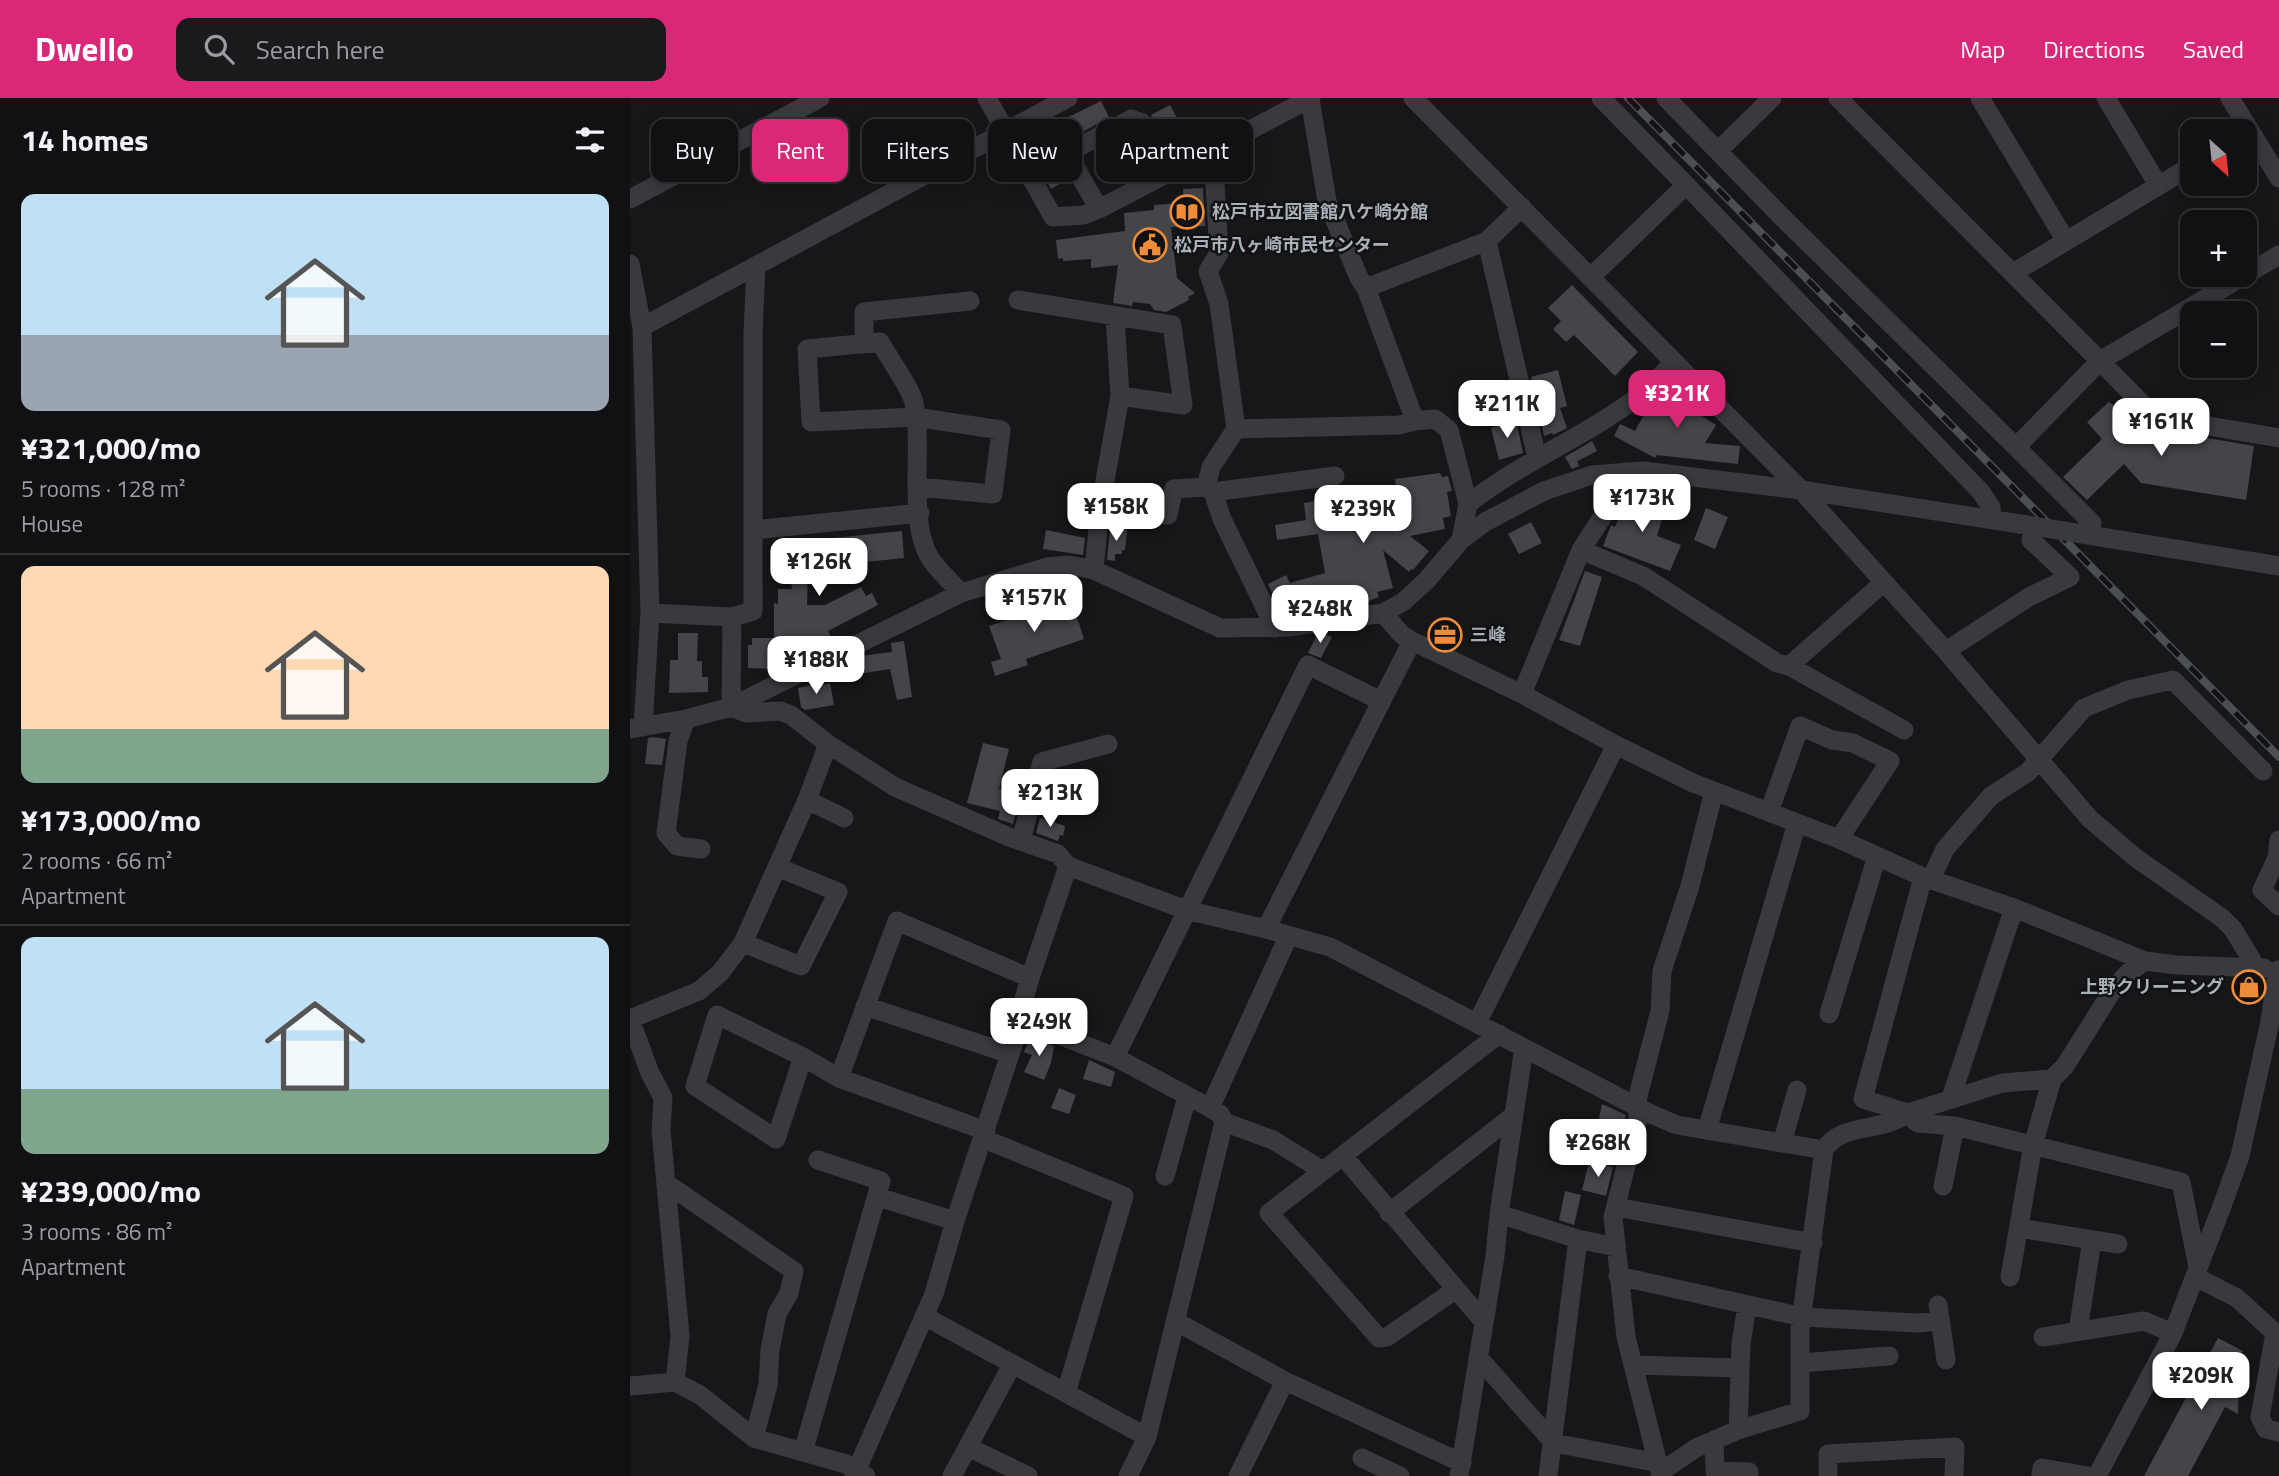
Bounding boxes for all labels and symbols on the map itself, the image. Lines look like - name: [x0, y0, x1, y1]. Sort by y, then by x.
- north arrow: [2180, 119, 2258, 196]
- library icon: 松戸市立図書館八ケ崎分館: [1168, 193, 1206, 231]
- place label: 松戸市立図書館八ケ崎分館: [1212, 198, 1428, 225]
- public building icon: 松戸市八ヶ崎市民センター: [1131, 226, 1169, 264]
- place label: 松戸市八ヶ崎市民センター: [1174, 231, 1390, 258]
- pin: ¥321K: [1628, 370, 1726, 430]
- pin: ¥211K: [1458, 380, 1556, 440]
- pin: ¥161K: [2112, 398, 2210, 458]
- pin: ¥173K: [1593, 474, 1691, 534]
- pin: ¥158K: [1067, 484, 1165, 543]
- pin: ¥239K: [1314, 486, 1412, 545]
- pin: ¥126K: [770, 538, 868, 598]
- pin: ¥157K: [985, 574, 1083, 634]
- pin: ¥248K: [1271, 586, 1369, 645]
- office icon: 三峰: [1426, 616, 1464, 654]
- place label: 三峰: [1470, 621, 1506, 648]
- pin: ¥188K: [767, 636, 865, 696]
- pin: ¥213K: [1001, 770, 1099, 829]
- shop icon: 上野クリーニング: [2230, 968, 2268, 1006]
- place label: 上野クリーニング: [2080, 973, 2224, 1000]
- pin: ¥249K: [990, 998, 1088, 1058]
- pin: ¥268K: [1549, 1119, 1647, 1179]
- pin: ¥209K: [2152, 1352, 2250, 1412]

